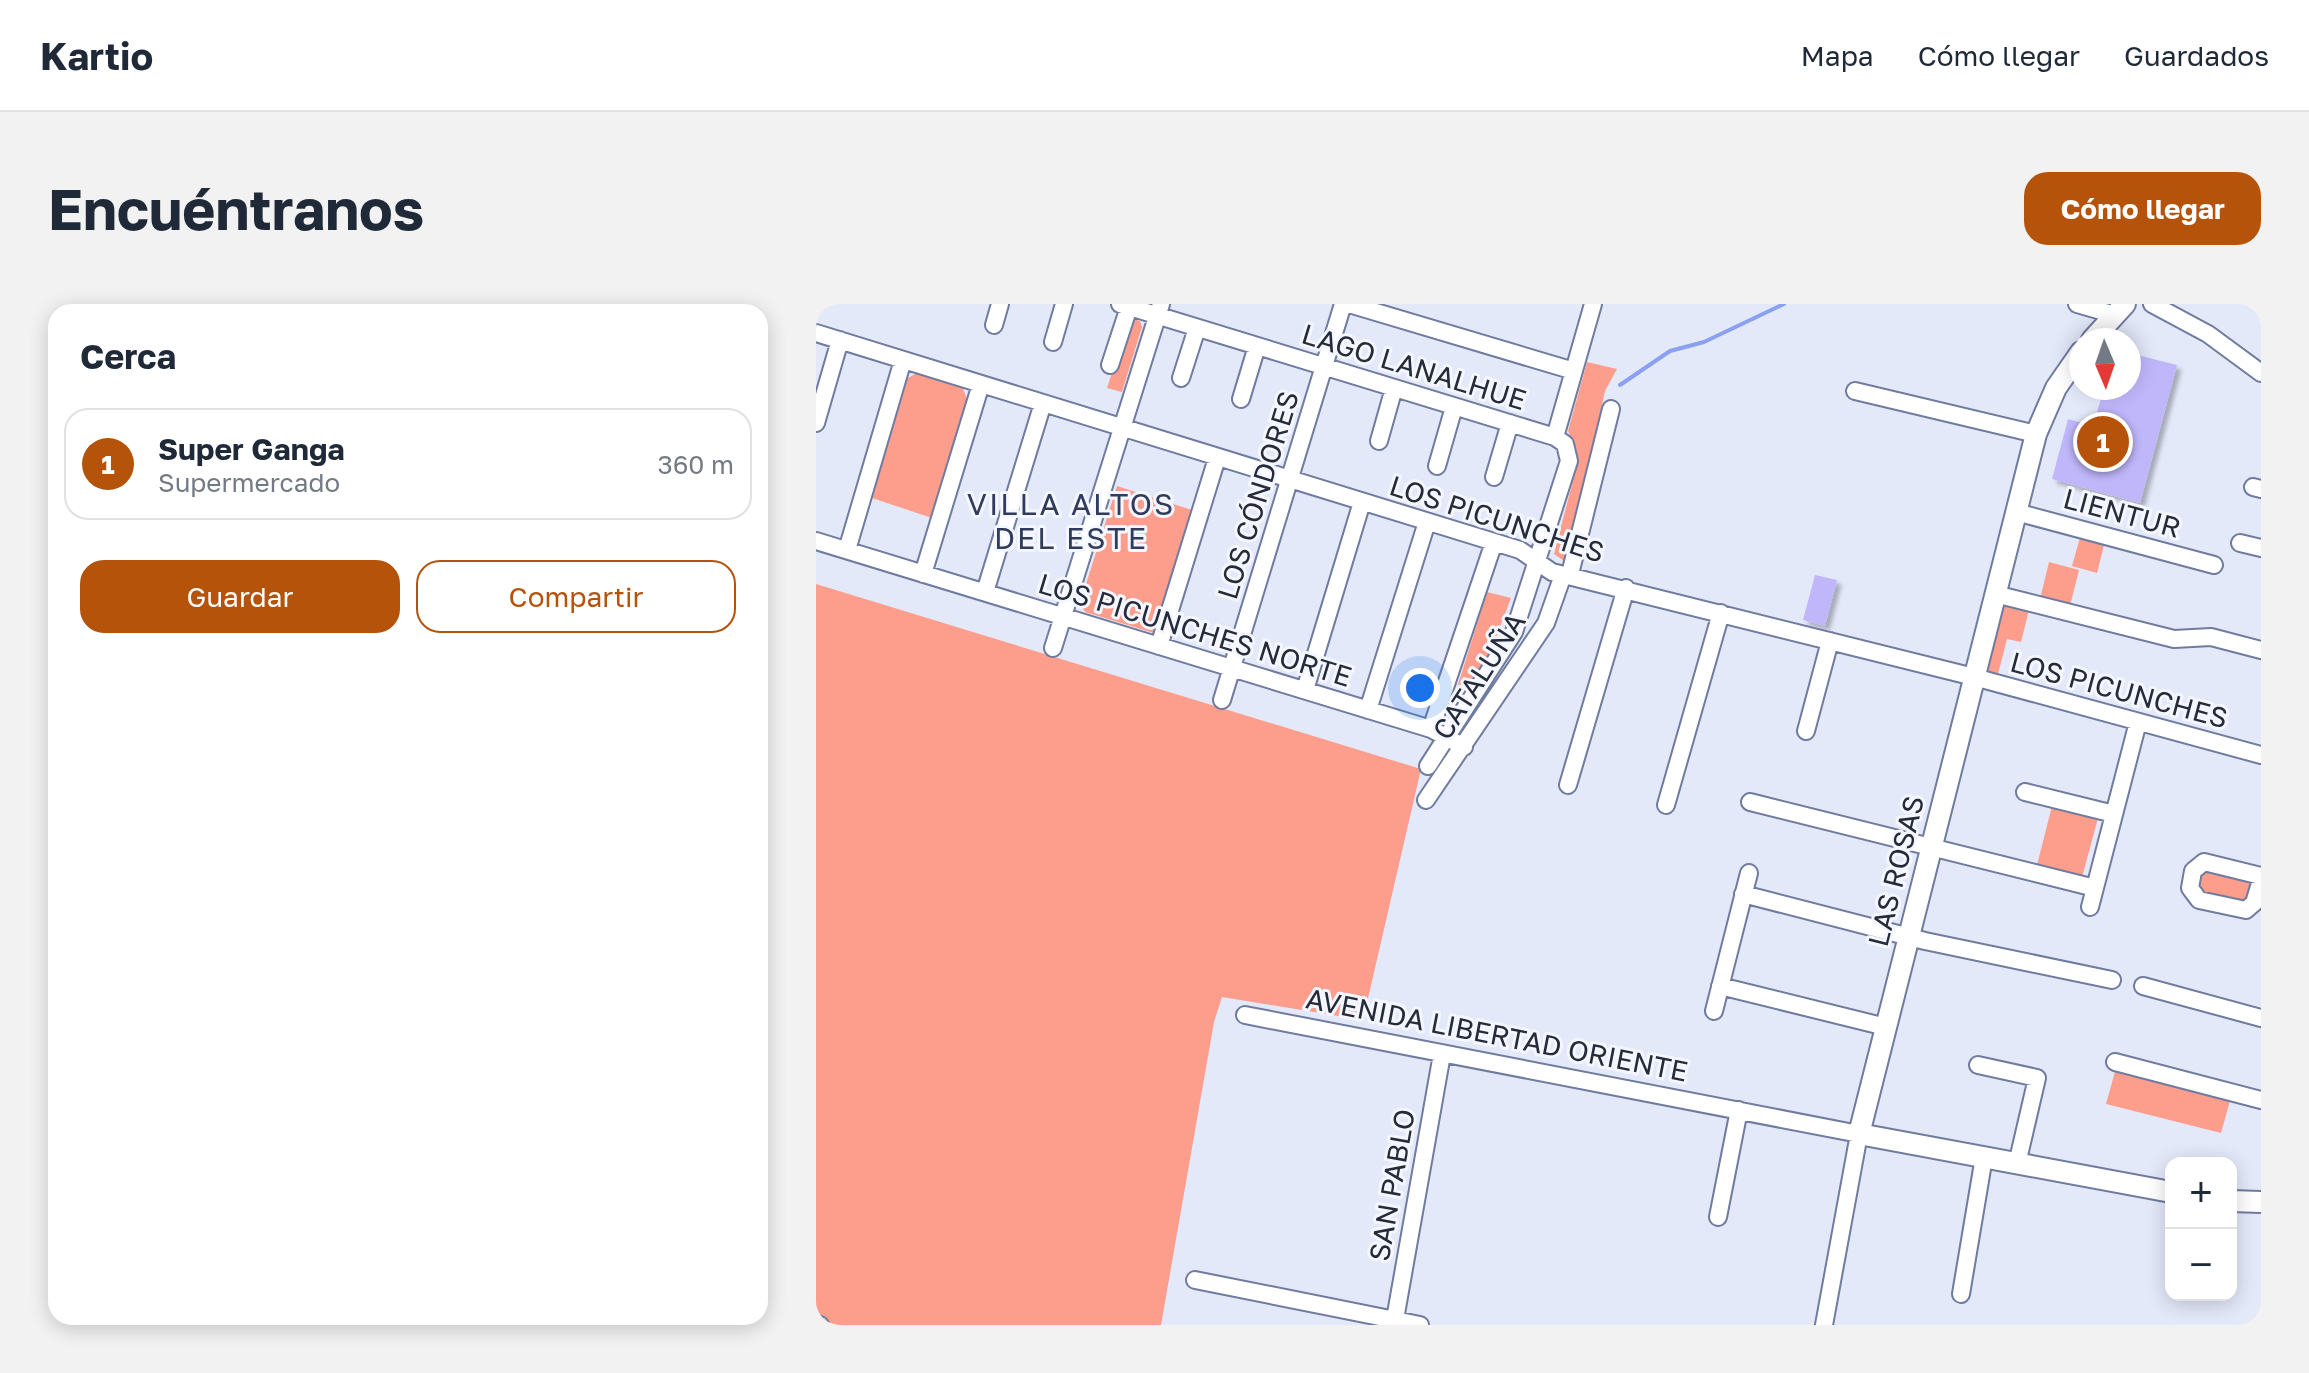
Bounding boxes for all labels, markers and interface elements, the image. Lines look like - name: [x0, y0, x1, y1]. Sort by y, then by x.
- text: Kartio: [40, 33, 153, 78]
- text: Mapa: [1801, 39, 1874, 72]
- text: Cómo llegar: [1918, 39, 2080, 72]
- text: Guardados: [2124, 39, 2269, 72]
- button: Cómo llegar: [2024, 172, 2261, 245]
- text: Encuéntranos: [48, 175, 424, 242]
- street label: LAGO LANALHUE: [1298, 317, 1530, 416]
- north arrow: [2069, 328, 2141, 400]
- text: Cerca: [80, 336, 176, 376]
- street label: LOS CÓNDORES: [1210, 387, 1305, 603]
- pin: 1: [2077, 412, 2129, 472]
- text: Super Ganga: [158, 431, 345, 467]
- text: 1: [101, 449, 115, 480]
- text: 360 m: [657, 449, 734, 480]
- text: Supermercado: [158, 467, 340, 498]
- street label: LOS PICUNCHES: [1386, 468, 1609, 569]
- street label: LIENTUR: [2060, 481, 2184, 544]
- district label: VILLA ALTOS DEL ESTE: [967, 486, 1175, 556]
- button: Guardar: [80, 560, 400, 633]
- button: Compartir: [416, 560, 736, 633]
- street label: LOS PICUNCHES NORTE: [1034, 566, 1356, 693]
- street label: CATALUÑA: [1425, 606, 1532, 745]
- street label: LOS PICUNCHES: [2007, 645, 2231, 734]
- your location: [1400, 668, 1440, 708]
- street label: LAS ROSAS: [1861, 792, 1930, 950]
- street label: AVENIDA LIBERTAD ORIENTE: [1303, 981, 1691, 1088]
- street label: SAN PABLO: [1362, 1106, 1421, 1264]
- map controls: [2165, 1157, 2237, 1301]
- button: +: [2165, 1157, 2237, 1229]
- button: −: [2165, 1229, 2237, 1301]

